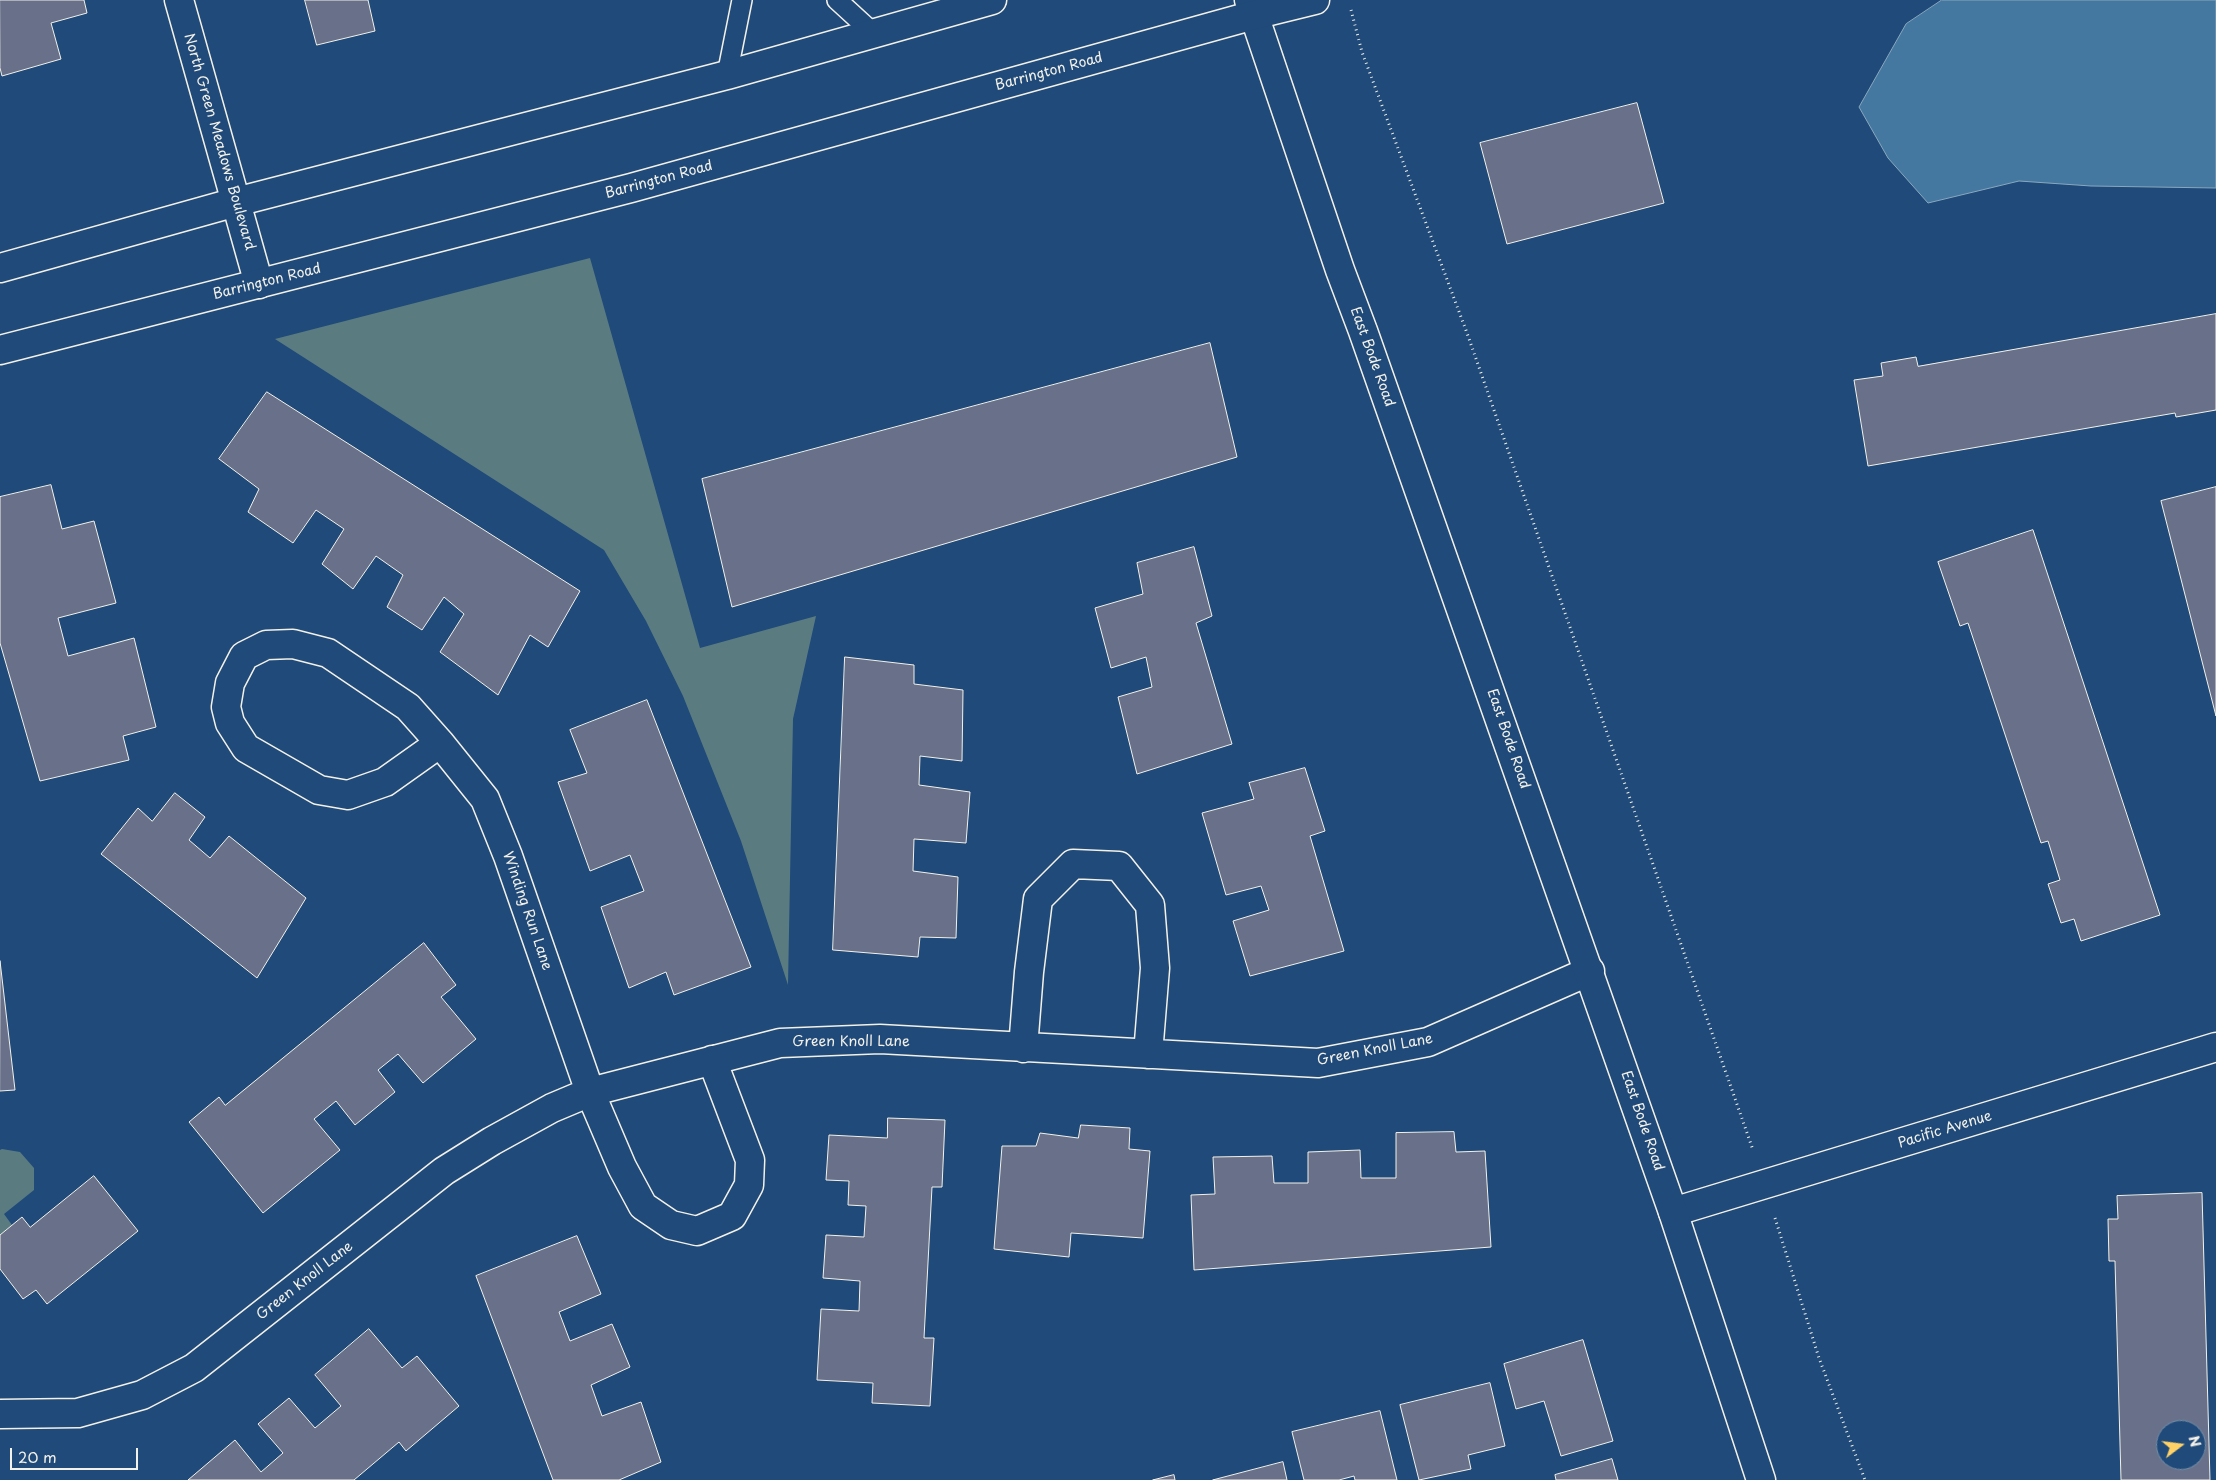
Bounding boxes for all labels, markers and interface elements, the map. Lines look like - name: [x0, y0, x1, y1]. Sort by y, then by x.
- street label: North Green Meadows Boulevard: [180, 32, 258, 252]
- street label: Barrington Road: [993, 50, 1105, 94]
- street label: Barrington Road: [603, 158, 715, 202]
- street label: Barrington Road: [211, 260, 323, 304]
- street label: East Bode Road: [1346, 305, 1398, 409]
- street label: East Bode Road: [1483, 687, 1533, 791]
- street label: Winding Run Lane: [499, 849, 555, 973]
- street label: Green Knoll Lane: [1316, 1031, 1434, 1069]
- street label: Green Knoll Lane: [792, 1034, 910, 1050]
- street label: East Bode Road: [1617, 1069, 1667, 1173]
- street label: Pacific Avenue: [1896, 1108, 1994, 1152]
- street label: Green Knoll Lane: [253, 1238, 357, 1324]
- north arrow: [2156, 1420, 2206, 1470]
- text: N: [2183, 1433, 2207, 1449]
- scale bar: [12, 1438, 140, 1470]
- text: 20 m: [18, 1445, 57, 1468]

